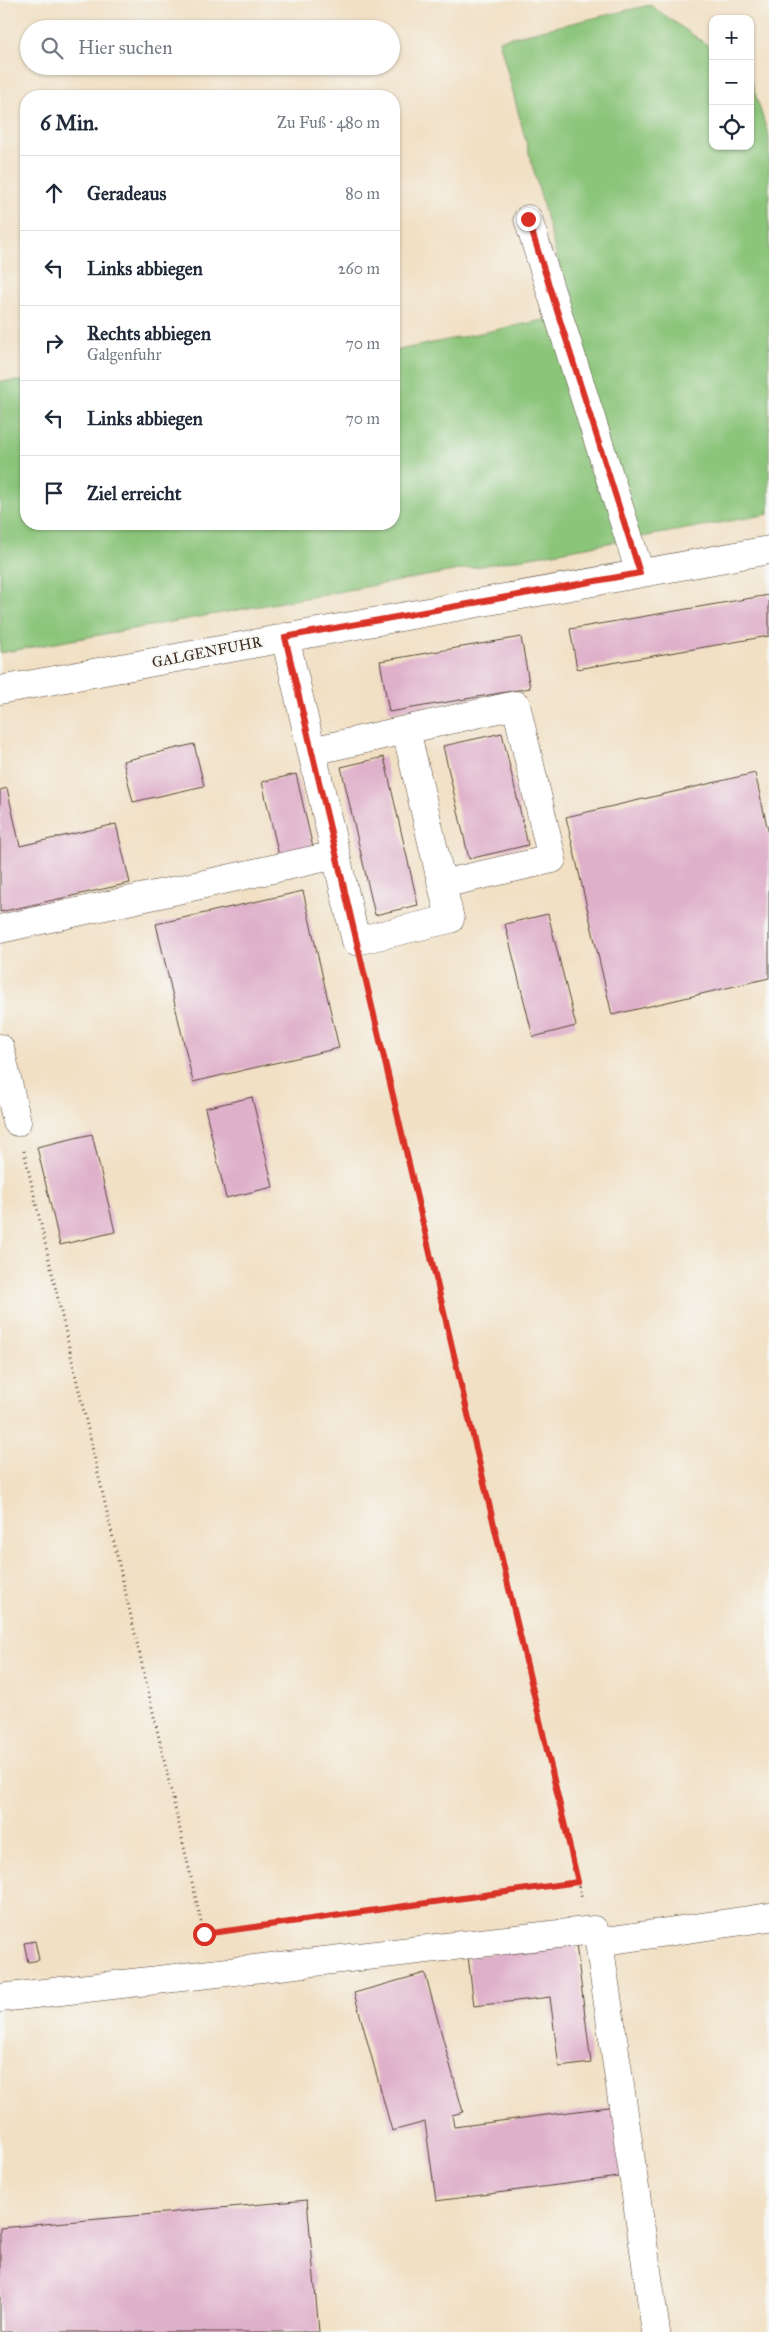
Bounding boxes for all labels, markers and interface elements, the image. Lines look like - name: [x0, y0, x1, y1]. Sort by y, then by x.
- map controls: [709, 15, 754, 150]
- button: +: [709, 15, 754, 60]
- search box: [20, 20, 400, 75]
- icon: search: [38, 34, 66, 62]
- text: Hier suchen: [78, 36, 172, 59]
- button: −: [709, 60, 754, 105]
- button: locate: [709, 105, 754, 150]
- text: 6 Min.: [40, 110, 98, 136]
- text: Zu Fuß · 480 m: [277, 113, 380, 132]
- icon: ahead: [40, 179, 68, 207]
- text: Geradeaus: [87, 182, 166, 205]
- text: 80 m: [345, 184, 380, 203]
- route end: [517, 208, 540, 231]
- icon: left: [40, 254, 68, 282]
- text: Links abbiegen: [87, 257, 203, 280]
- text: 260 m: [338, 259, 380, 278]
- text: Rechts abbiegen: [87, 322, 211, 345]
- icon: right: [40, 329, 68, 357]
- text: 70 m: [345, 334, 380, 353]
- text: Galgenfuhr: [87, 345, 161, 364]
- icon: left: [40, 404, 68, 432]
- text: Links abbiegen: [87, 407, 203, 430]
- text: 70 m: [345, 409, 380, 428]
- icon: arrive: [40, 479, 68, 507]
- text: Ziel erreicht: [87, 482, 181, 505]
- street label: GALGENFUHR: [150, 632, 264, 671]
- route start: [193, 1923, 216, 1946]

